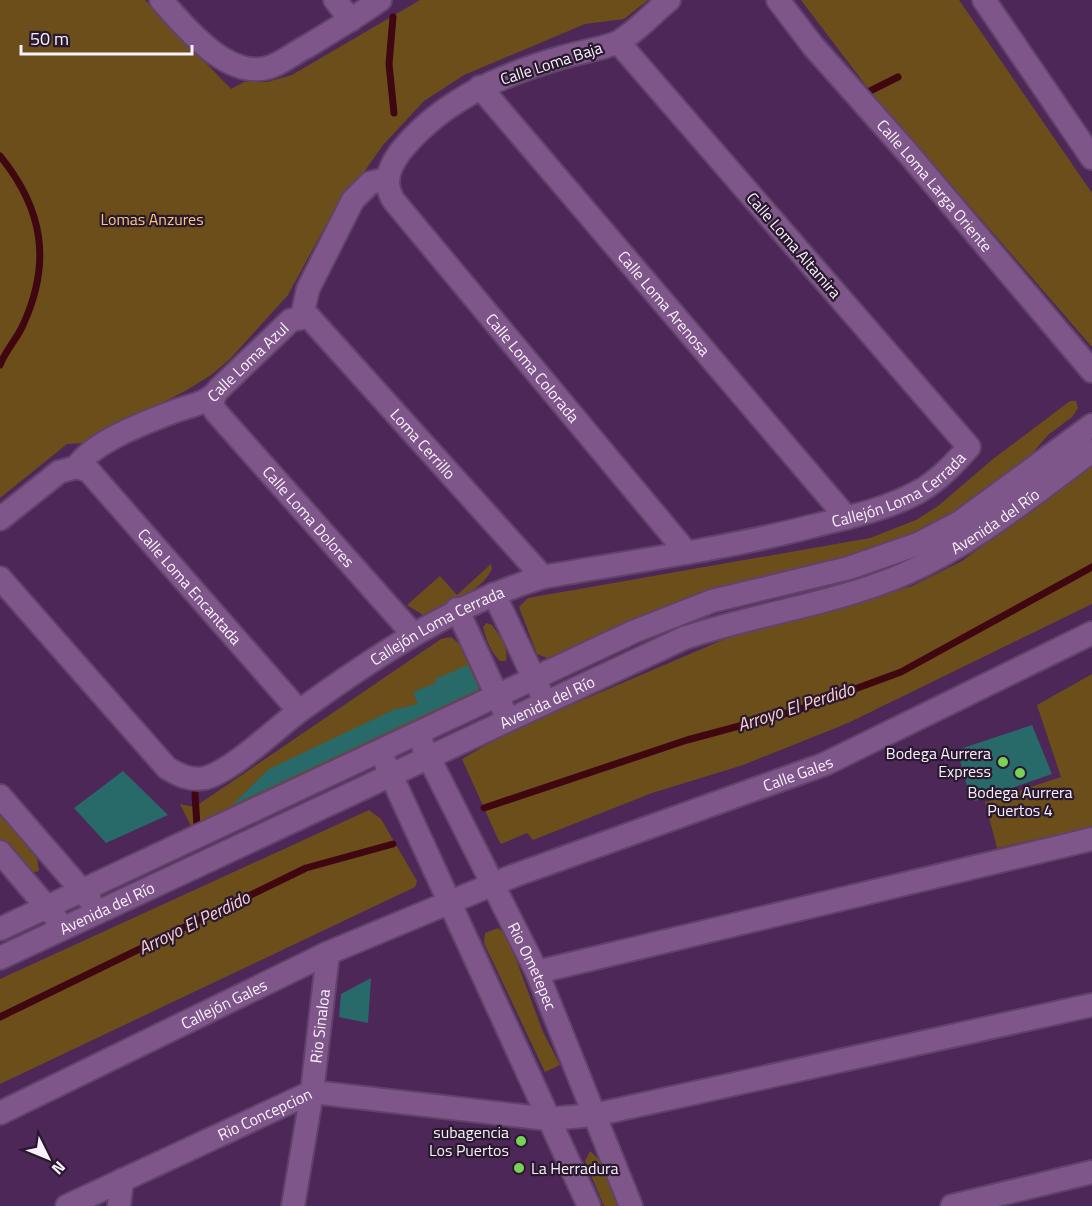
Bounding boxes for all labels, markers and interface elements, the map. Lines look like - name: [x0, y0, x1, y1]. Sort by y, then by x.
- scale bar: [21, 18, 192, 56]
- text: 50 m: [30, 25, 69, 52]
- street label: Calle Loma Baja: [497, 35, 605, 91]
- street label: Calle Loma Larga Oriente: [871, 114, 998, 257]
- street label: Calle Loma Altamira: [741, 187, 847, 303]
- park label: Lomas Anzures: [100, 207, 204, 231]
- street label: Calle Loma Arenosa: [612, 245, 716, 361]
- street label: Calle Loma Colorada: [480, 308, 586, 428]
- street label: Calle Loma Azul: [202, 316, 294, 408]
- street label: Loma Cerrillo: [385, 403, 461, 485]
- street label: Callejón Loma Cerrada: [829, 446, 971, 533]
- street label: Calle Loma Dolores: [257, 460, 360, 573]
- street label: Avenida del Río: [946, 482, 1044, 560]
- street label: Calle Loma Encantada: [132, 523, 248, 650]
- street label: Callejón Loma Cerrada: [365, 580, 508, 671]
- street label: Avenida del Río: [496, 669, 599, 735]
- water label: Arroyo El Perdido: [734, 675, 859, 738]
- place label: Bodega Aurrera Express: [886, 741, 991, 783]
- street label: Calle Gales: [760, 750, 837, 797]
- marker: Bodega Aurrera Express: [996, 755, 1010, 769]
- marker: Bodega Aurrera Puertos 4: [1013, 766, 1027, 780]
- place label: Bodega Aurrera Puertos 4: [967, 780, 1073, 822]
- street label: Avenida del Río: [55, 875, 158, 941]
- water label: Arroyo El Perdido: [133, 883, 255, 961]
- street label: Rio Ometepec: [502, 918, 563, 1014]
- street label: Callejón Gales: [177, 973, 271, 1035]
- street label: Rio Sinaloa: [303, 988, 336, 1064]
- street label: Rio Concepcion: [213, 1082, 316, 1146]
- place label: subagencia Los Puertos: [429, 1120, 509, 1162]
- north arrow: [18, 1128, 78, 1188]
- marker: subagencia Los Puertos: [514, 1134, 528, 1148]
- text: N: [46, 1156, 72, 1180]
- place label: La Herradura: [531, 1156, 619, 1180]
- marker: La Herradura: [512, 1161, 526, 1175]

